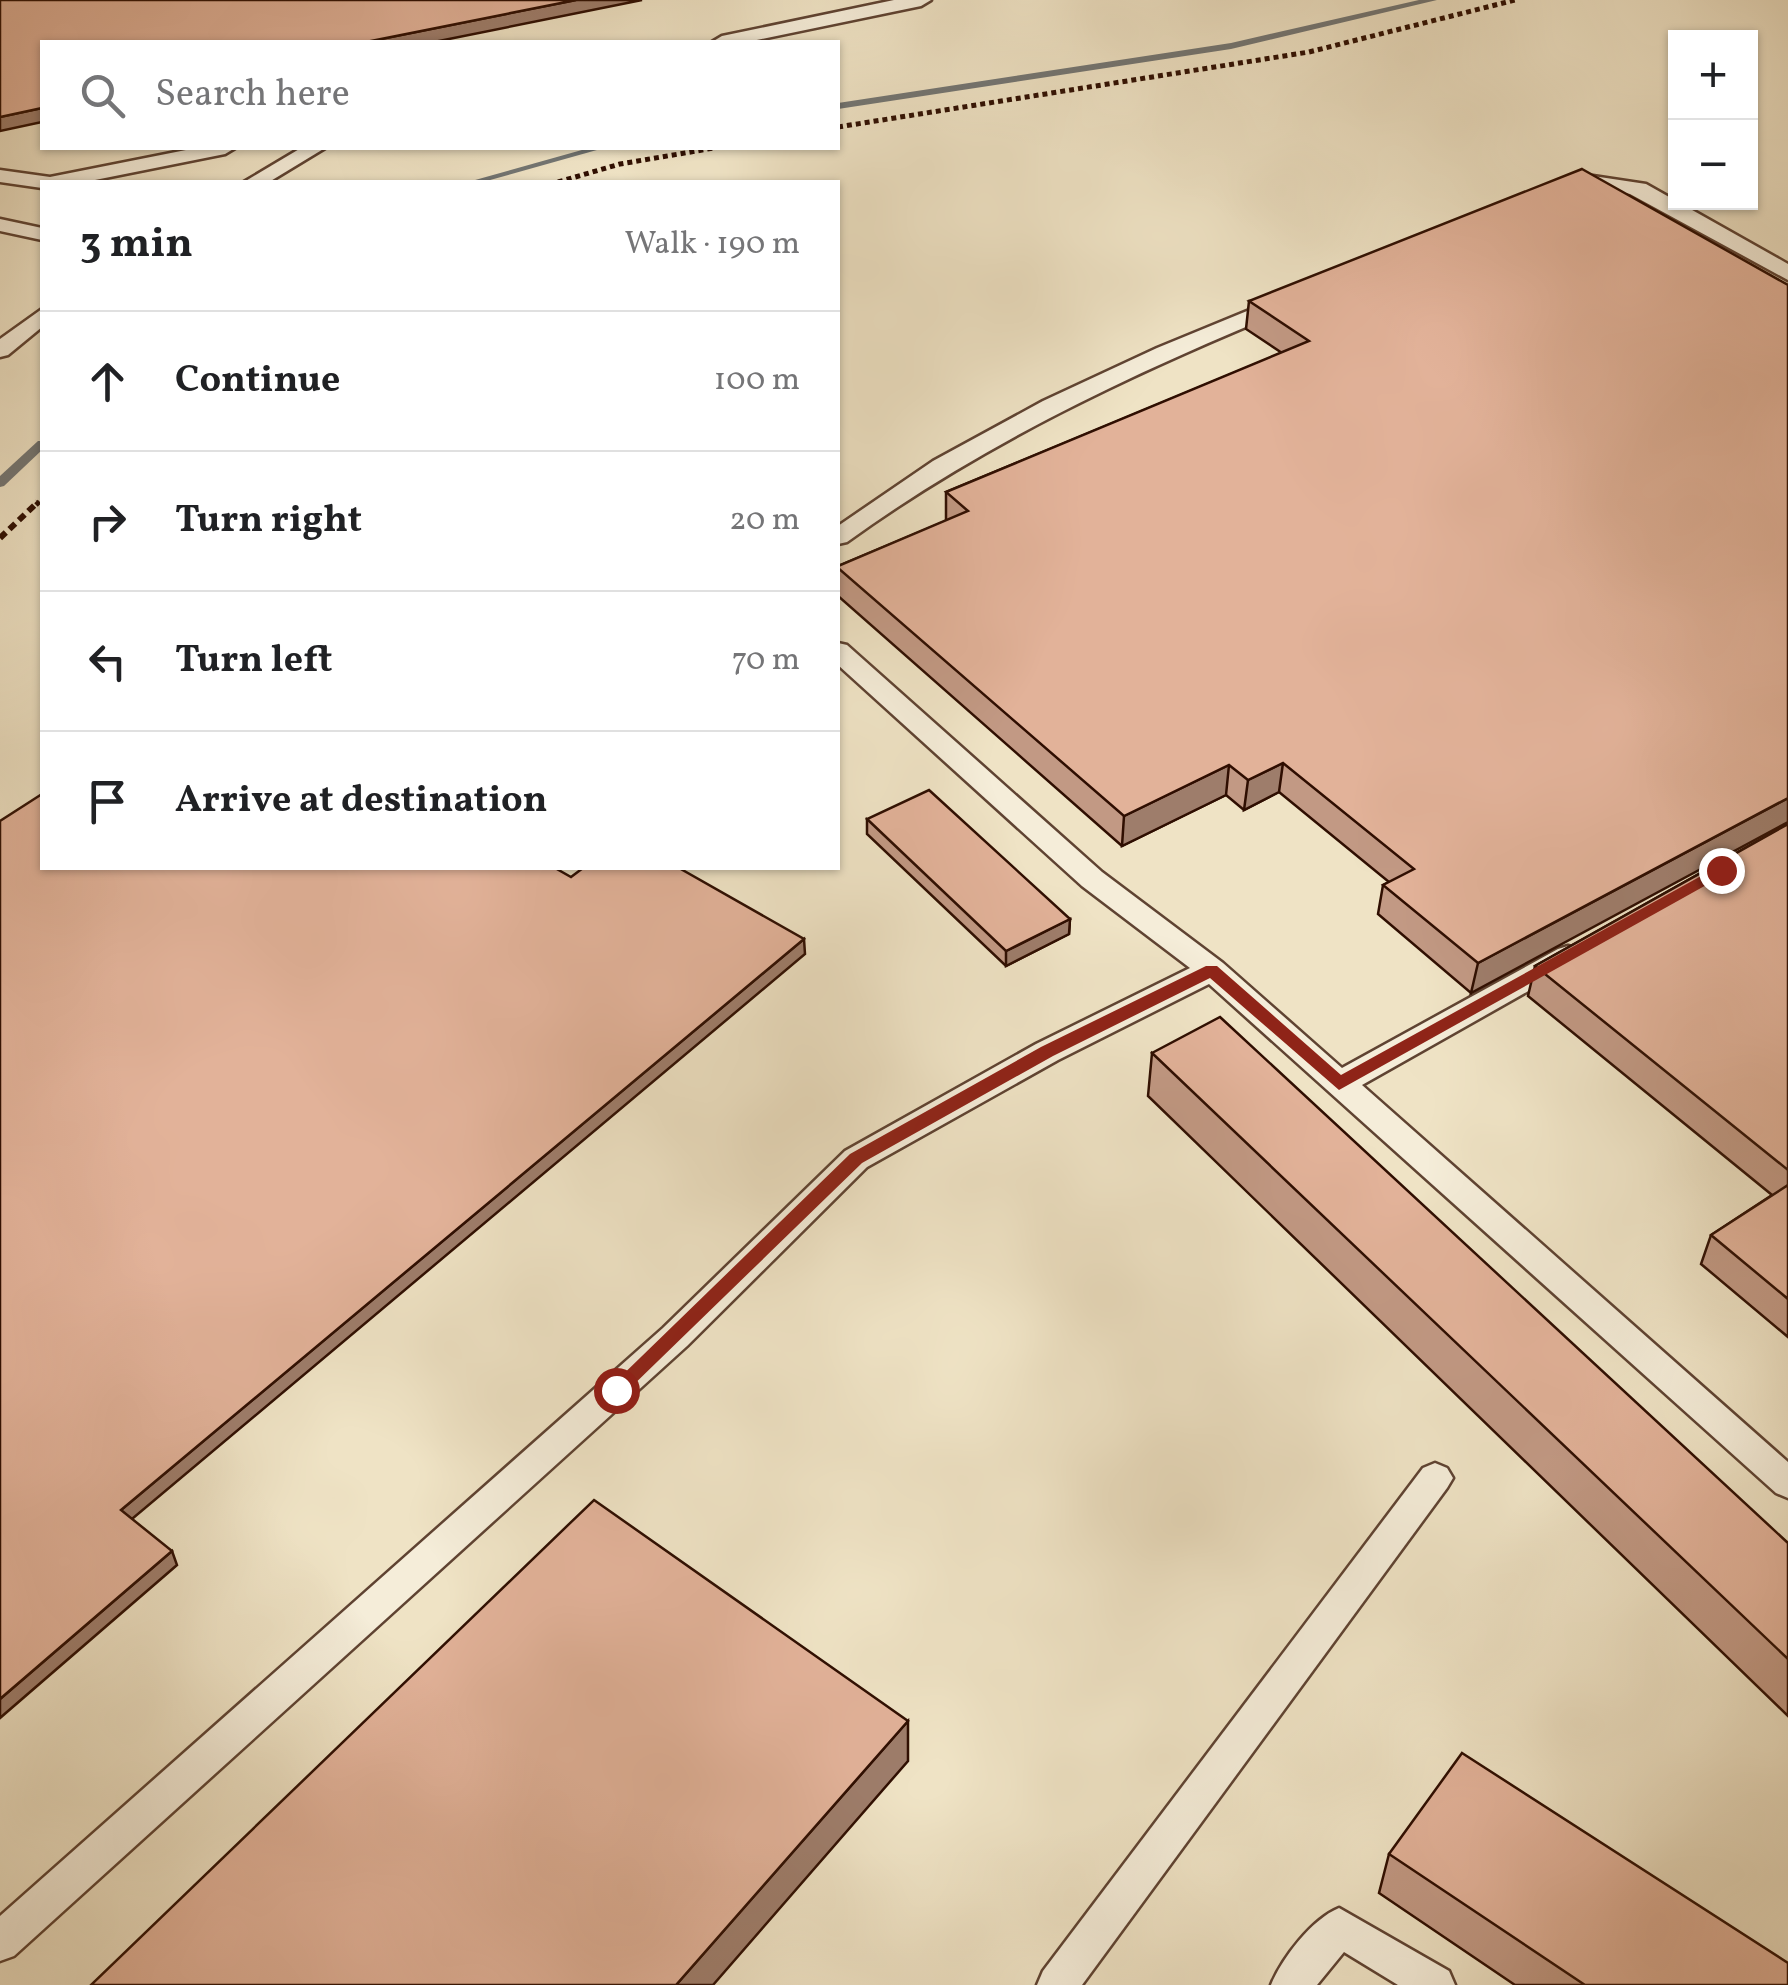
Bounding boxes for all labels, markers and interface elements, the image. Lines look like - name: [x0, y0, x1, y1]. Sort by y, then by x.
- map controls: [1668, 30, 1758, 210]
- button: +: [1668, 30, 1758, 120]
- search box: [40, 40, 840, 150]
- icon: search: [75, 68, 130, 123]
- text: Search here: [155, 69, 350, 122]
- button: −: [1668, 120, 1758, 210]
- text: 3 min: [80, 216, 193, 275]
- text: Walk · 190 m: [625, 223, 800, 267]
- icon: ahead: [80, 354, 135, 409]
- text: Continue: [175, 355, 340, 408]
- text: 100 m: [714, 359, 800, 403]
- icon: right: [80, 494, 135, 549]
- text: Turn right: [175, 495, 362, 548]
- text: 20 m: [729, 499, 800, 543]
- icon: left: [80, 634, 135, 689]
- text: Turn left: [175, 635, 332, 688]
- text: 70 m: [732, 639, 800, 683]
- icon: arrive: [80, 774, 135, 829]
- text: Arrive at destination: [175, 775, 548, 828]
- route end: [1699, 848, 1745, 894]
- route start: [594, 1368, 640, 1414]

